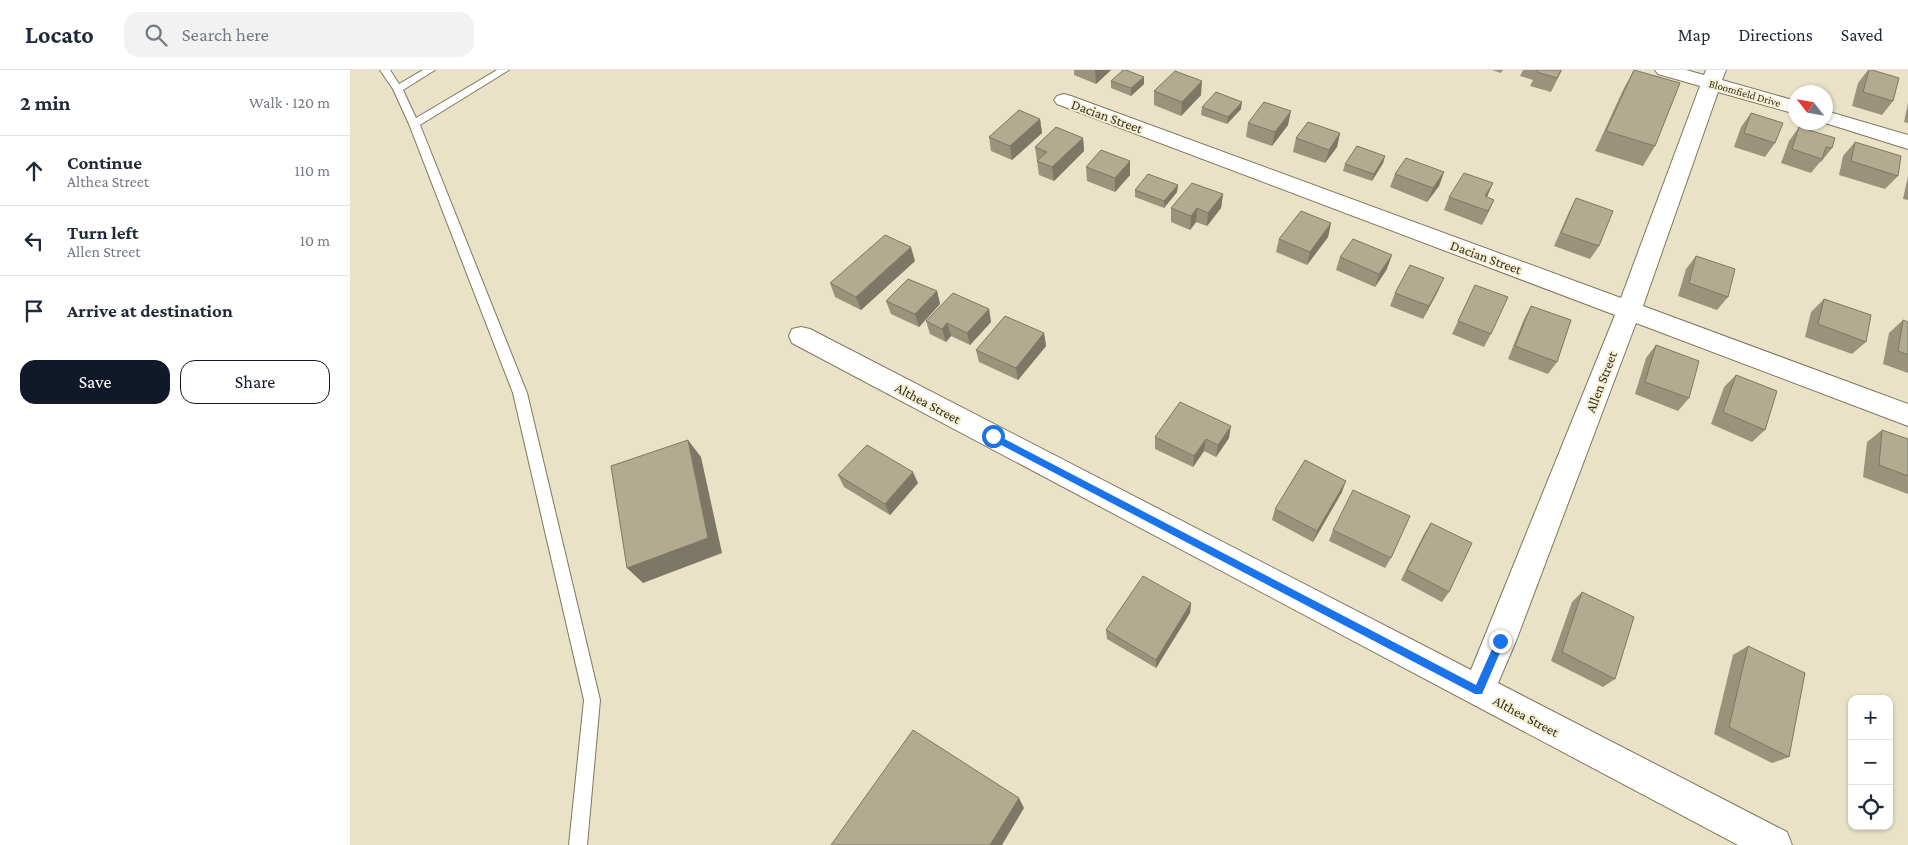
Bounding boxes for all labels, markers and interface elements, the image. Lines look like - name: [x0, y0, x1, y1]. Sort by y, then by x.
- search box: [124, 12, 474, 57]
- text: Locato: [25, 21, 94, 48]
- icon: search: [142, 21, 170, 49]
- text: Search here: [182, 24, 269, 45]
- text: Map: [1678, 25, 1710, 45]
- text: Directions: [1738, 25, 1813, 45]
- text: Saved: [1841, 25, 1883, 45]
- street label: Bloomfield Drive: [1708, 77, 1782, 109]
- north arrow: [1788, 85, 1833, 130]
- text: 2 min: [20, 91, 71, 115]
- text: Walk · 120 m: [249, 94, 330, 111]
- street label: Dacian Street: [1069, 96, 1145, 136]
- text: Continue: [67, 152, 142, 173]
- icon: ahead: [20, 157, 48, 185]
- text: 110 m: [294, 162, 330, 179]
- text: Althea Street: [67, 173, 149, 190]
- text: Turn left: [67, 222, 139, 243]
- icon: left: [20, 227, 48, 255]
- text: 10 m: [300, 232, 330, 249]
- street label: Dacian Street: [1448, 237, 1524, 277]
- text: Allen Street: [67, 243, 141, 260]
- icon: arrive: [20, 297, 48, 325]
- text: Arrive at destination: [67, 300, 233, 321]
- street label: Allen Street: [1582, 349, 1620, 415]
- button: Save: [20, 360, 170, 404]
- button: Share: [180, 360, 330, 404]
- street label: Althea Street: [893, 379, 964, 427]
- route start: [982, 425, 1005, 448]
- route end: [1489, 630, 1512, 653]
- street label: Althea Street: [1491, 692, 1562, 740]
- map controls: [1848, 695, 1893, 830]
- button: +: [1848, 695, 1893, 740]
- button: −: [1848, 740, 1893, 785]
- button: locate: [1848, 785, 1893, 830]

